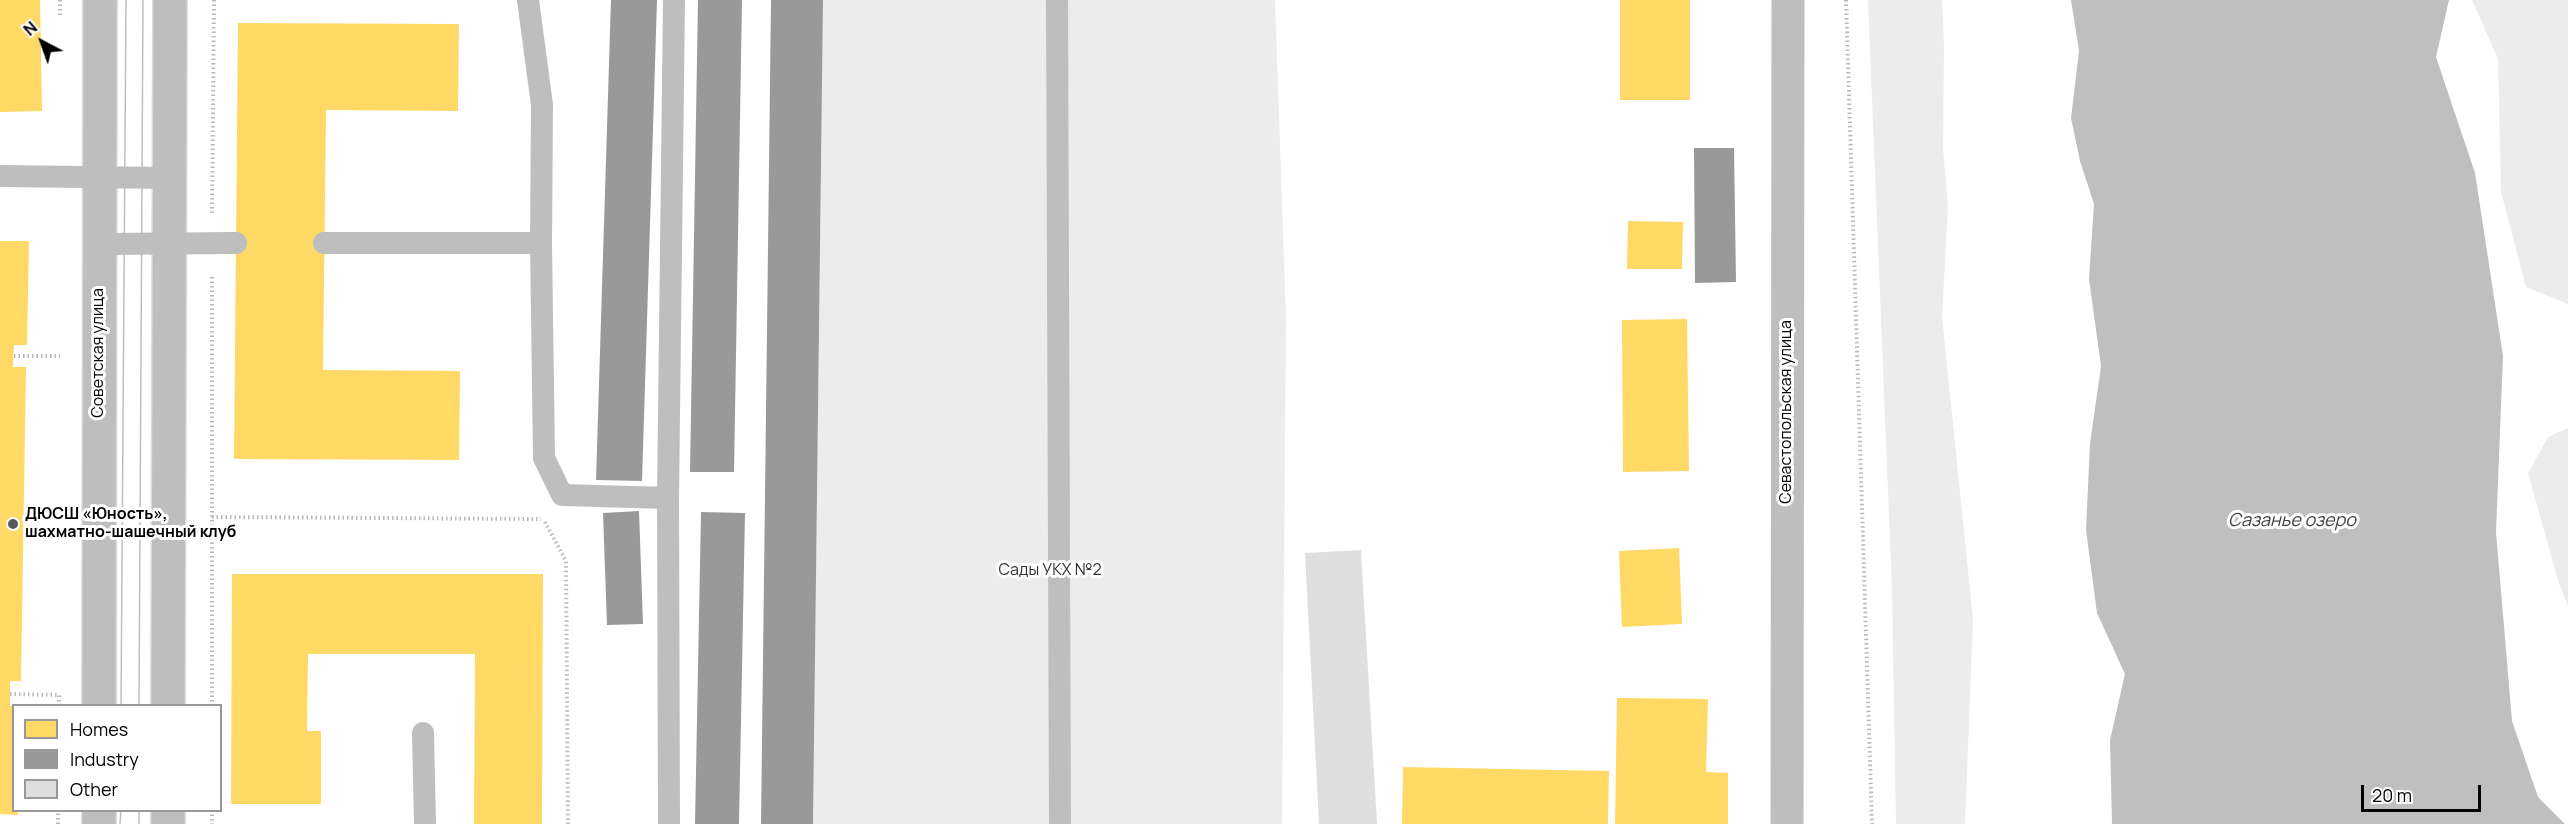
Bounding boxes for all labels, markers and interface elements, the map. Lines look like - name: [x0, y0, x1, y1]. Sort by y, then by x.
- north arrow: [12, 12, 72, 72]
- text: N: [19, 16, 42, 40]
- street label: Советская улица: [89, 288, 109, 418]
- street label: Севастопольская улица: [1777, 320, 1797, 504]
- place label: ДЮСШ «Юность», шахматно-шашечный клуб: [25, 505, 236, 543]
- water label: Сазанье озеро: [2228, 510, 2356, 532]
- marker: ДЮСШ «Юность», шахматно-шашечный клуб: [6, 517, 20, 531]
- park label: Сады УКХ №2: [998, 561, 1102, 581]
- legend: [12, 704, 222, 812]
- text: Homes: [70, 717, 128, 741]
- text: Industry: [70, 747, 139, 771]
- scale bar: [2364, 773, 2484, 811]
- text: Other: [70, 777, 118, 801]
- text: 20 m: [2372, 783, 2412, 807]

